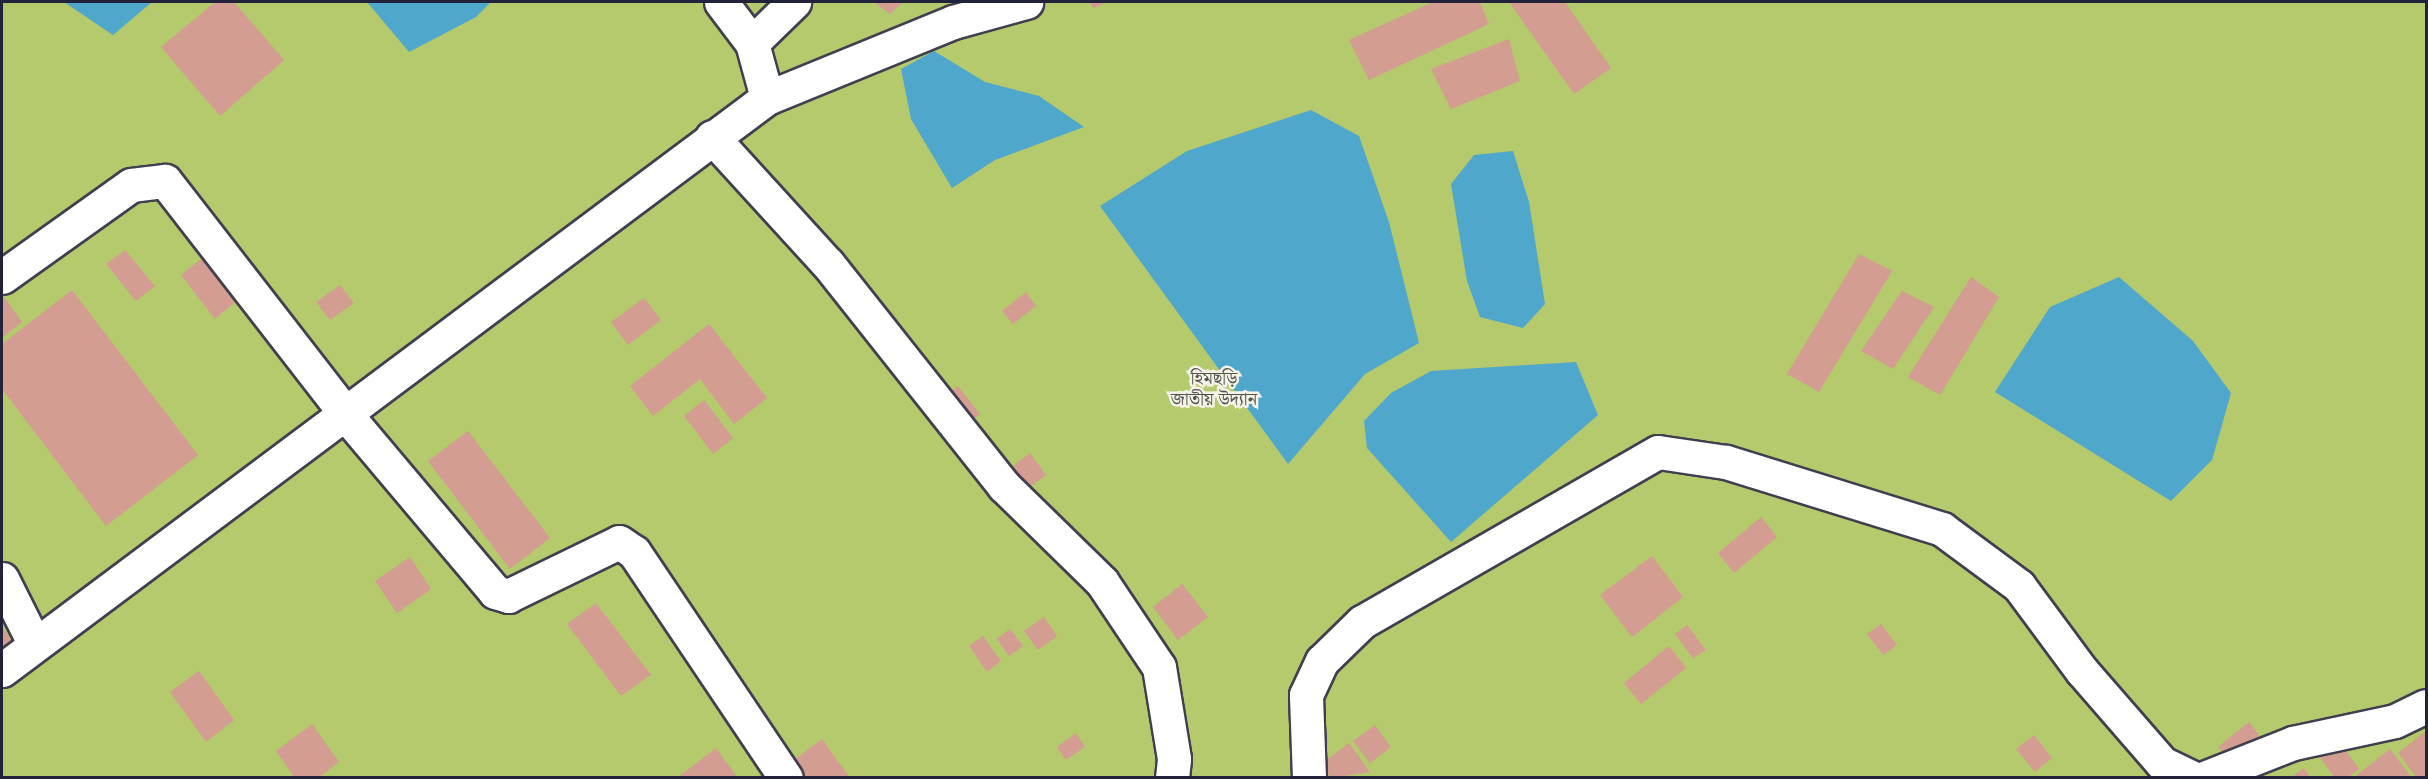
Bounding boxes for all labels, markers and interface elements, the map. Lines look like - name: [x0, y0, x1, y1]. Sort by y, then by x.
- park label: হিমছড়ি জাতীয় উদ্যান: [1171, 368, 1257, 410]

